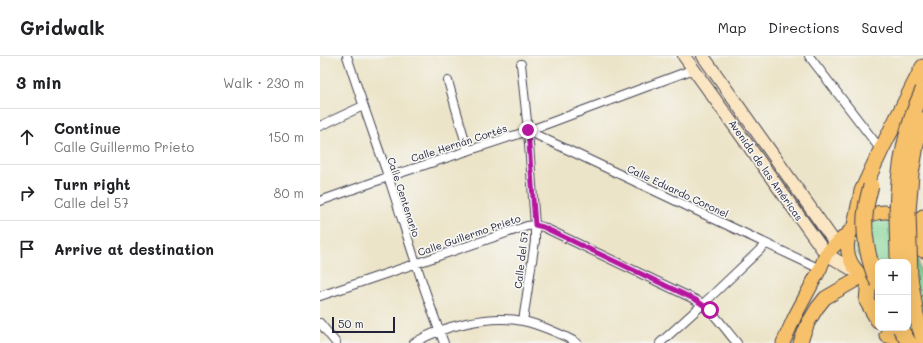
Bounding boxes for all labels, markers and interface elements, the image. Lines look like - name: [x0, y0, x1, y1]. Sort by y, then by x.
- text: Gridwalk: [20, 15, 105, 40]
- text: Map: [718, 18, 746, 37]
- text: Directions: [768, 18, 839, 37]
- text: Saved: [861, 18, 903, 37]
- text: 3 min: [16, 71, 61, 93]
- text: Walk · 230 m: [223, 74, 304, 91]
- street label: Avenida de las Américas: [726, 117, 806, 223]
- text: Continue: [54, 118, 121, 138]
- street label: Calle Hernán Cortés: [409, 121, 509, 165]
- route end: [519, 121, 537, 139]
- icon: ahead: [16, 126, 38, 148]
- text: 150 m: [268, 128, 304, 145]
- text: Calle Guillermo Prieto: [54, 138, 194, 155]
- street label: Calle Centenario: [385, 155, 424, 239]
- street label: Calle Eduardo Coronel: [625, 161, 731, 221]
- text: Turn right: [54, 174, 131, 194]
- icon: right: [16, 182, 38, 204]
- text: 80 m: [274, 184, 304, 201]
- text: Calle del 57: [54, 194, 129, 211]
- street label: Calle Guillermo Prieto: [416, 211, 522, 259]
- street label: Calle del 57: [511, 230, 531, 289]
- icon: arrive: [16, 238, 38, 260]
- text: Arrive at destination: [54, 239, 214, 259]
- map controls: [875, 259, 911, 331]
- button: +: [875, 259, 911, 295]
- button: −: [875, 295, 911, 331]
- route start: [701, 301, 719, 319]
- scale bar: [332, 315, 395, 334]
- text: 50 m: [338, 316, 364, 331]

